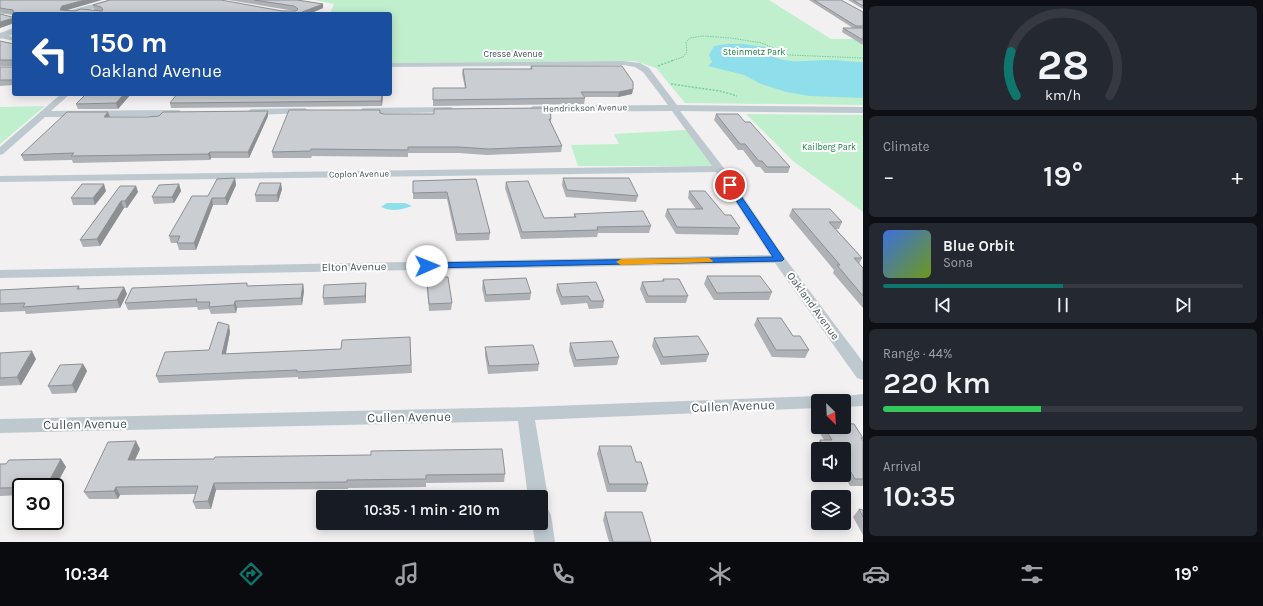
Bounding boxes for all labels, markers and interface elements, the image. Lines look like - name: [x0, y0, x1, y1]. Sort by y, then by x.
- text: 150 m: [90, 26, 168, 59]
- icon: left: [24, 28, 76, 80]
- text: 28: [1037, 41, 1089, 89]
- park label: Steinmetz Park: [723, 47, 785, 57]
- street label: Cresse Avenue: [483, 49, 543, 59]
- text: Oakland Avenue: [90, 60, 222, 82]
- text: km/h: [1045, 87, 1081, 104]
- street label: Hendrickson Avenue: [543, 102, 627, 114]
- text: Climate: [883, 139, 929, 154]
- park label: Kailberg Park: [802, 142, 856, 152]
- text: 19°: [1043, 158, 1083, 194]
- text: −: [883, 164, 895, 190]
- text: +: [1231, 164, 1243, 190]
- street label: Coplon Avenue: [329, 168, 390, 180]
- pin: [713, 168, 747, 202]
- icon: arrive: [719, 174, 741, 196]
- text: Blue Orbit: [943, 237, 1015, 255]
- position arrow: [406, 245, 448, 287]
- text: Sona: [943, 255, 973, 270]
- street label: Elton Avenue: [321, 260, 387, 274]
- street label: Oakland Avenue: [784, 270, 842, 343]
- icon: previous: [932, 294, 954, 316]
- icon: pause: [1052, 294, 1074, 316]
- icon: next: [1172, 294, 1194, 316]
- text: Range · 44%: [883, 346, 952, 361]
- text: 220 km: [883, 365, 991, 401]
- north arrow: [811, 394, 851, 434]
- map controls: [811, 394, 851, 530]
- street label: Cullen Avenue: [691, 397, 775, 415]
- street label: Cullen Avenue: [367, 409, 451, 425]
- street label: Cullen Avenue: [43, 416, 127, 432]
- button: sound: [811, 442, 851, 482]
- text: Arrival: [883, 459, 921, 474]
- speed limit sign: 30: [12, 478, 64, 530]
- text: 10:35: [883, 478, 956, 514]
- button: layers: [811, 490, 851, 530]
- text: 10:35 · 1 min · 210 m: [364, 501, 500, 519]
- icon: directions: [237, 560, 265, 588]
- icon: music: [393, 560, 421, 588]
- icon: phone: [549, 560, 577, 588]
- icon: climate: [706, 560, 734, 588]
- icon: car: [862, 560, 890, 588]
- icon: filters: [1018, 560, 1046, 588]
- text: 10:34: [64, 563, 109, 585]
- text: 19°: [1174, 563, 1199, 585]

